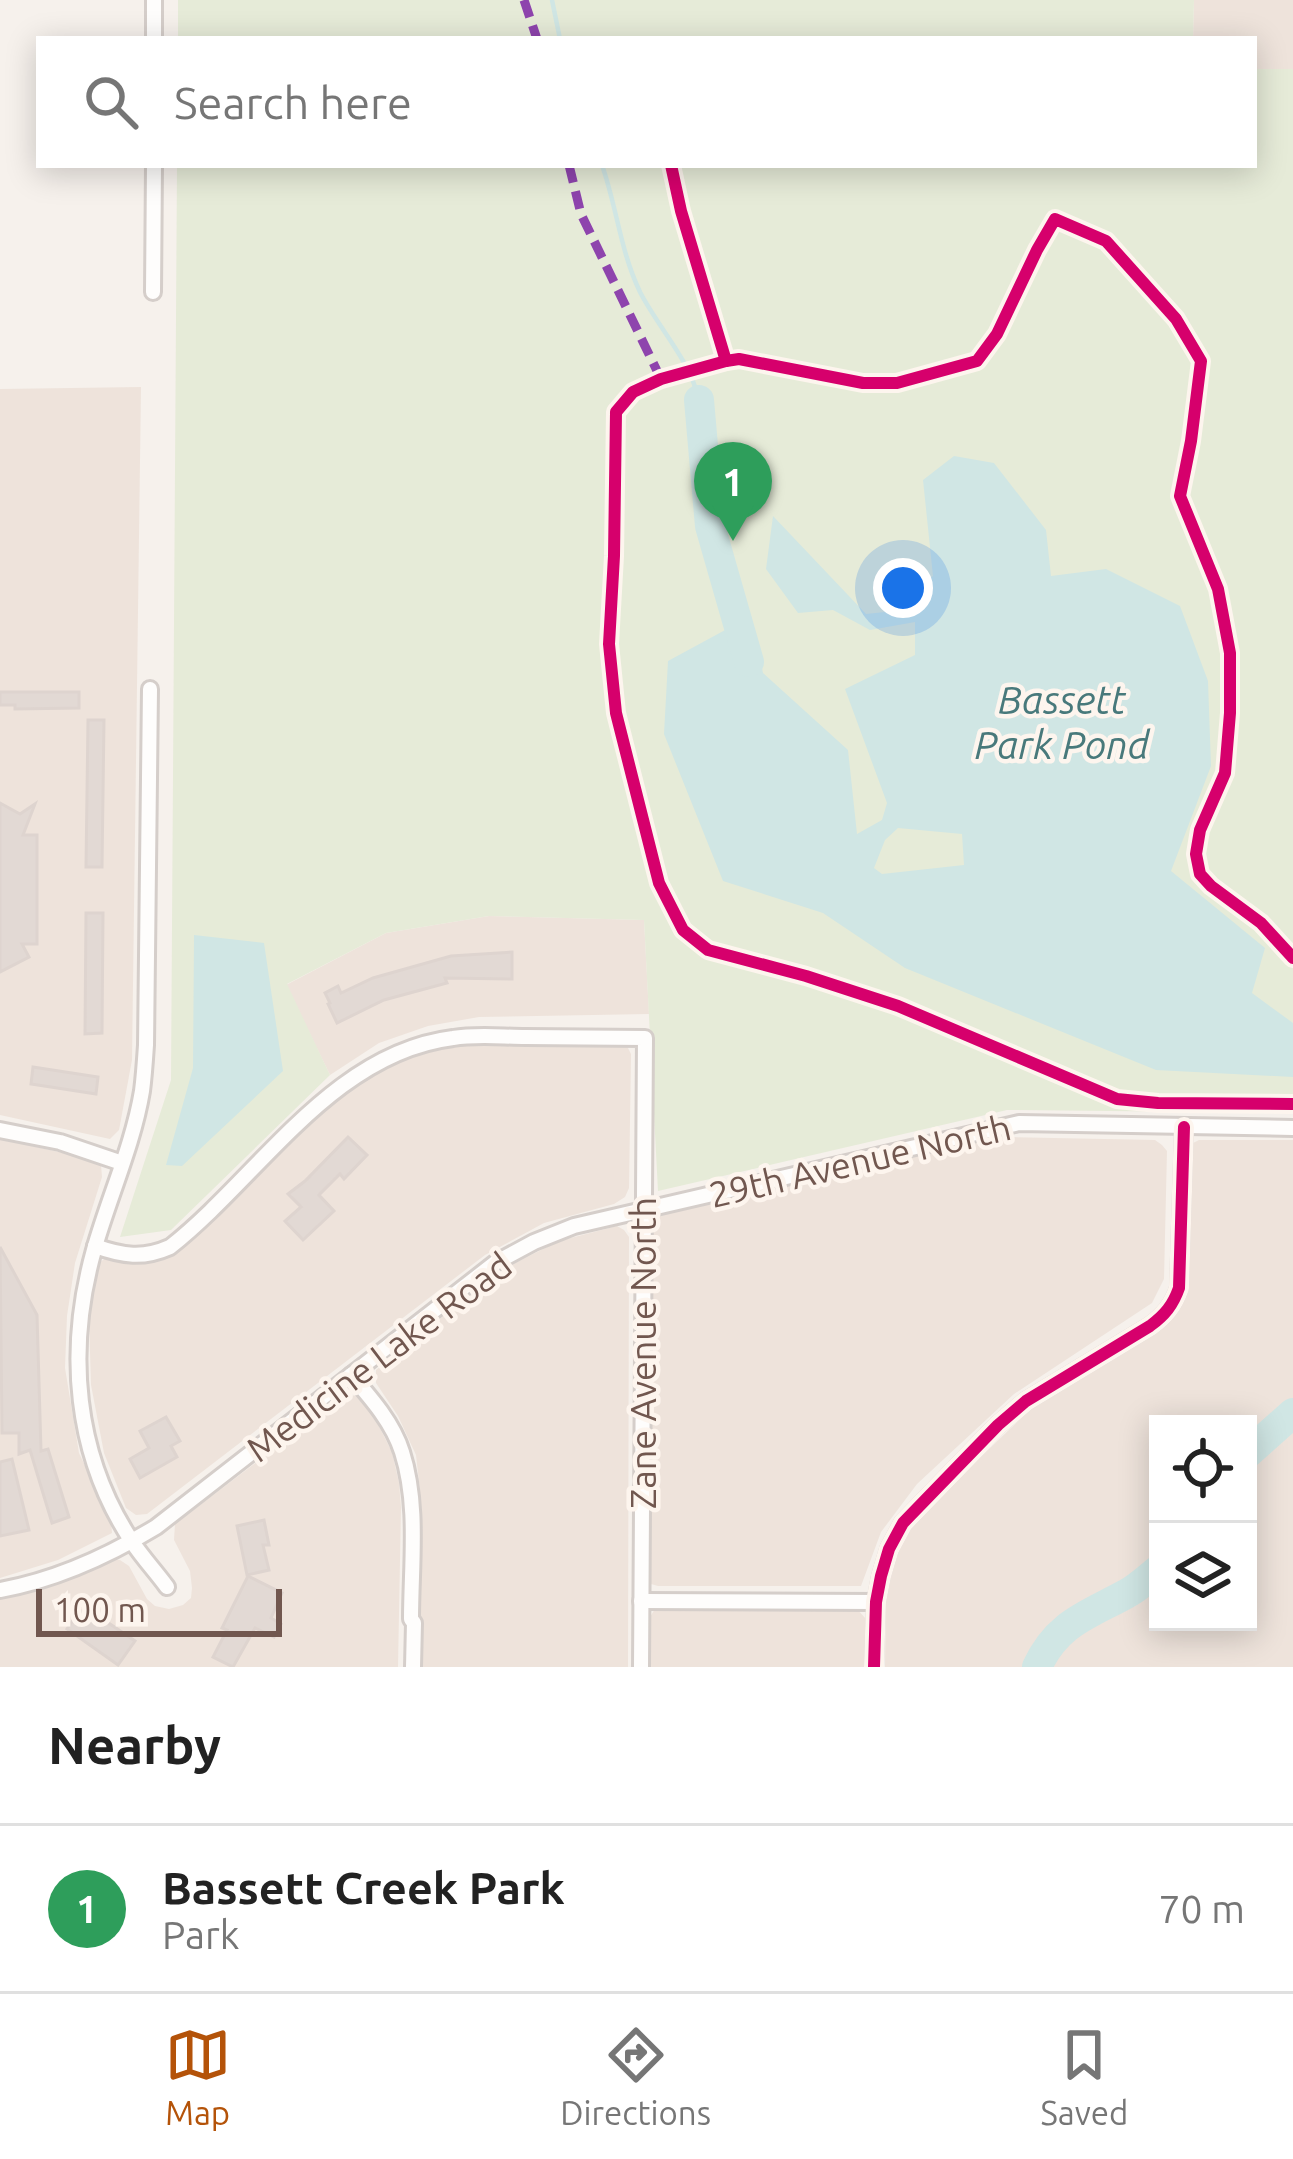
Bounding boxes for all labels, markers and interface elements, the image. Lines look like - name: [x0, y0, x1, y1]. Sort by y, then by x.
- search box: [36, 36, 1257, 168]
- icon: search: [78, 69, 144, 135]
- text: Search here: [174, 77, 412, 128]
- pin: 1: [694, 442, 772, 541]
- your location: [873, 558, 933, 618]
- water label: Bassett Park Pond: [974, 678, 1151, 766]
- street label: 29th Avenue North: [705, 1106, 1015, 1215]
- street label: Zane Avenue North: [622, 1197, 663, 1509]
- street label: Medicine Lake Road: [238, 1244, 519, 1469]
- map controls: [1149, 1415, 1257, 1631]
- button: locate: [1149, 1415, 1257, 1523]
- button: layers: [1149, 1523, 1257, 1631]
- scale bar: [36, 1583, 282, 1636]
- text: 100 m: [54, 1591, 146, 1628]
- text: Nearby: [48, 1716, 221, 1774]
- text: Bassett Creek Park: [162, 1862, 565, 1913]
- text: 1: [76, 1887, 98, 1930]
- text: 70 m: [1158, 1887, 1245, 1930]
- text: Park: [162, 1913, 240, 1956]
- tab: Map: [165, 2022, 231, 2131]
- tab: Directions: [560, 2022, 711, 2131]
- tab: Saved: [1040, 2022, 1128, 2131]

